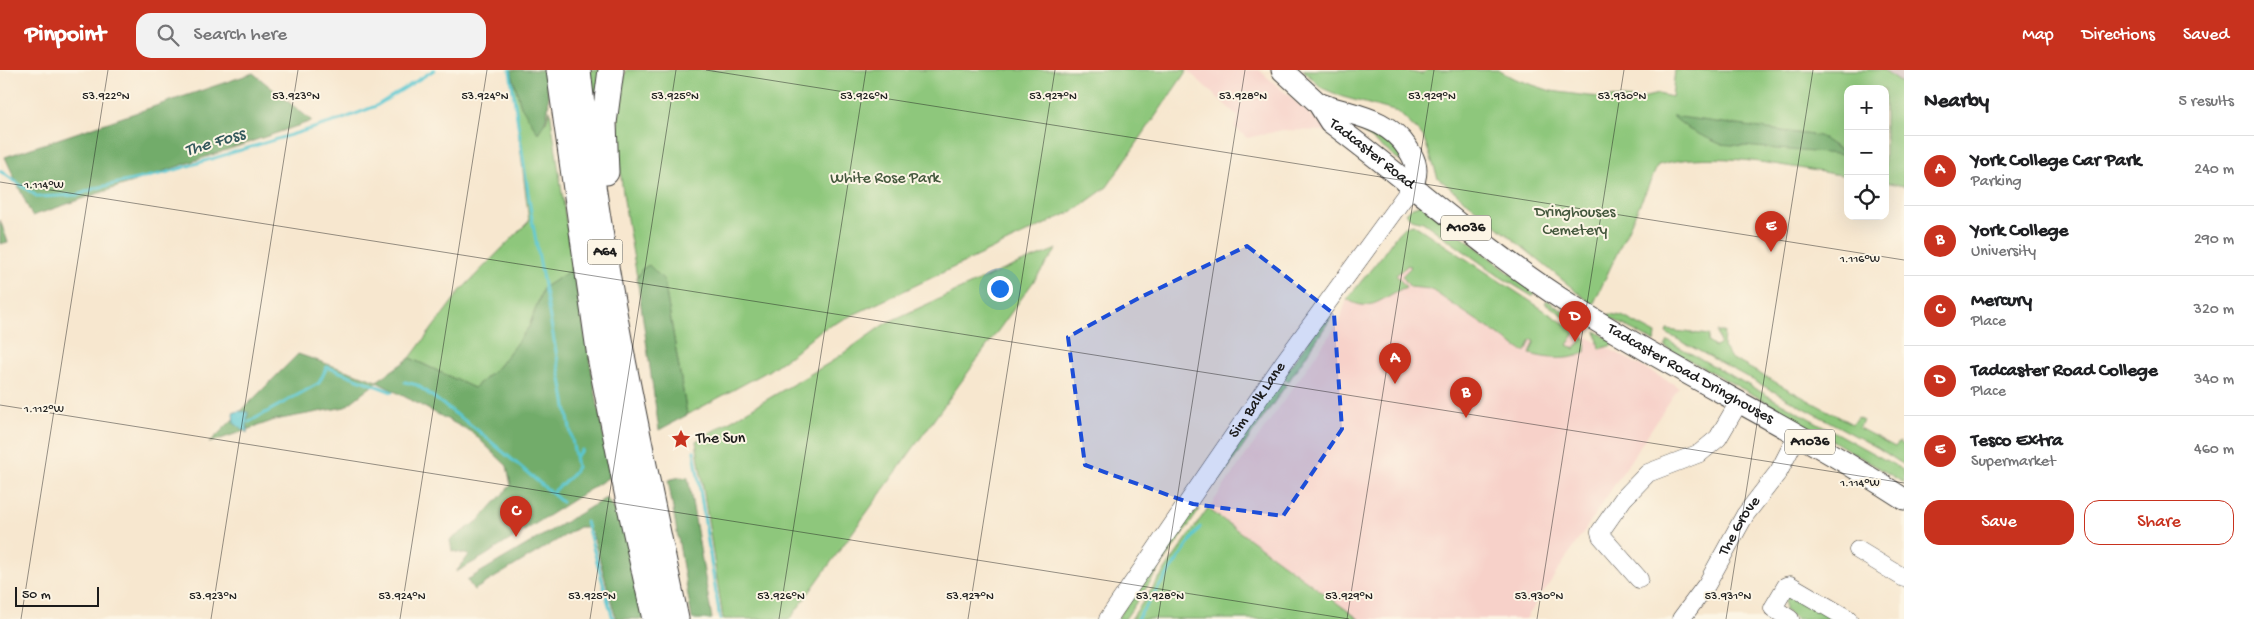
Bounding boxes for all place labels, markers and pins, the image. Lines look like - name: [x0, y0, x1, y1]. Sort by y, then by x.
- pin: E: [1755, 211, 1787, 252]
- pin: D: [1559, 301, 1591, 342]
- pin: A: [1379, 343, 1411, 384]
- pin: B: [1450, 377, 1482, 418]
- place icon: The Sun: [670, 428, 692, 450]
- place label: The Sun: [695, 430, 746, 449]
- pin: C: [500, 496, 532, 537]

